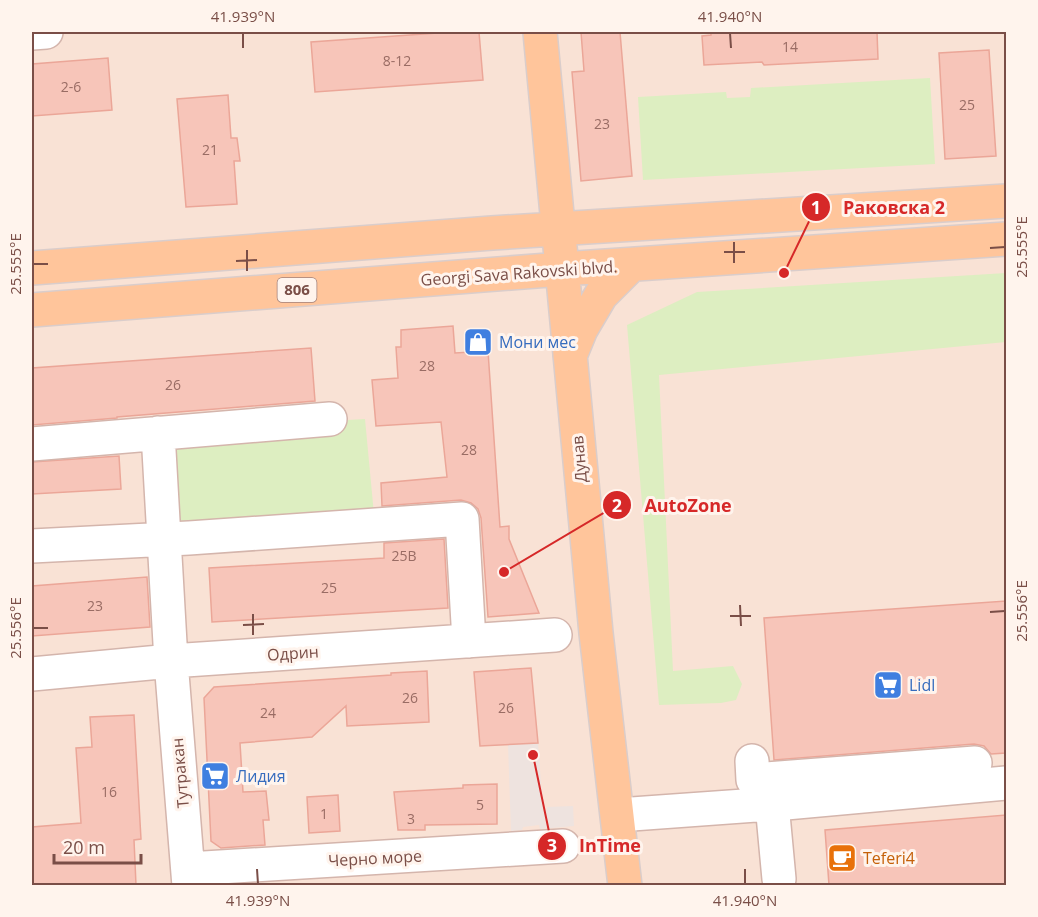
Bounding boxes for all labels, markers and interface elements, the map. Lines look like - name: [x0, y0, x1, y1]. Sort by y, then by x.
- text: 41.939°N: [211, 6, 275, 26]
- text: 41.940°N: [698, 6, 762, 26]
- house number: 14: [782, 37, 798, 56]
- house number: 8-12: [383, 51, 411, 70]
- house number: 2-6: [61, 77, 81, 96]
- house number: 25: [959, 95, 975, 114]
- house number: 23: [594, 114, 610, 133]
- house number: 21: [202, 140, 218, 159]
- callout: Раковска 2: [801, 189, 957, 225]
- text: 1: [811, 195, 821, 219]
- text: Раковска 2: [843, 195, 945, 219]
- text: 25.555°E: [1011, 216, 1031, 278]
- text: 25.555°E: [5, 233, 25, 295]
- street label: Georgi Sava Rakovski blvd.: [420, 255, 618, 291]
- road number: 806: [278, 278, 316, 302]
- shop icon: Мони мес: [462, 326, 494, 358]
- place label: Мони мес: [499, 331, 576, 353]
- house number: 28: [419, 356, 435, 375]
- house number: 26: [165, 375, 181, 394]
- street label: Дунав: [566, 435, 592, 483]
- house number: 28: [461, 440, 477, 459]
- callout: AutoZone: [602, 487, 743, 523]
- text: 2: [612, 493, 622, 517]
- text: AutoZone: [644, 493, 732, 517]
- house number: 25В: [391, 546, 417, 565]
- house number: 25: [321, 578, 337, 597]
- text: 25.556°E: [1011, 580, 1031, 642]
- house number: 23: [87, 596, 103, 615]
- text: 25.556°E: [5, 597, 25, 659]
- street label: Одрин: [266, 640, 320, 666]
- supermarket icon: Lidl: [872, 669, 904, 701]
- place label: Lidl: [909, 674, 935, 696]
- house number: 26: [402, 688, 418, 707]
- house number: 26: [498, 698, 514, 717]
- house number: 24: [260, 703, 276, 722]
- street label: Тутракан: [166, 737, 194, 809]
- supermarket icon: Лидия: [199, 760, 231, 792]
- place label: Лидия: [236, 765, 286, 787]
- house number: 16: [101, 782, 117, 801]
- house number: 5: [476, 795, 484, 814]
- house number: 1: [320, 804, 328, 823]
- house number: 3: [407, 809, 415, 828]
- scale bar: [54, 827, 141, 865]
- callout: InTime: [537, 828, 653, 864]
- text: 3: [547, 833, 557, 857]
- text: InTime: [579, 833, 641, 857]
- text: 20 m: [63, 835, 105, 859]
- cafe icon: Teferi4: [826, 842, 858, 874]
- street label: Черно море: [328, 845, 422, 871]
- place label: Teferi4: [863, 847, 915, 869]
- text: 41.939°N: [226, 890, 290, 910]
- text: 41.940°N: [713, 890, 777, 910]

